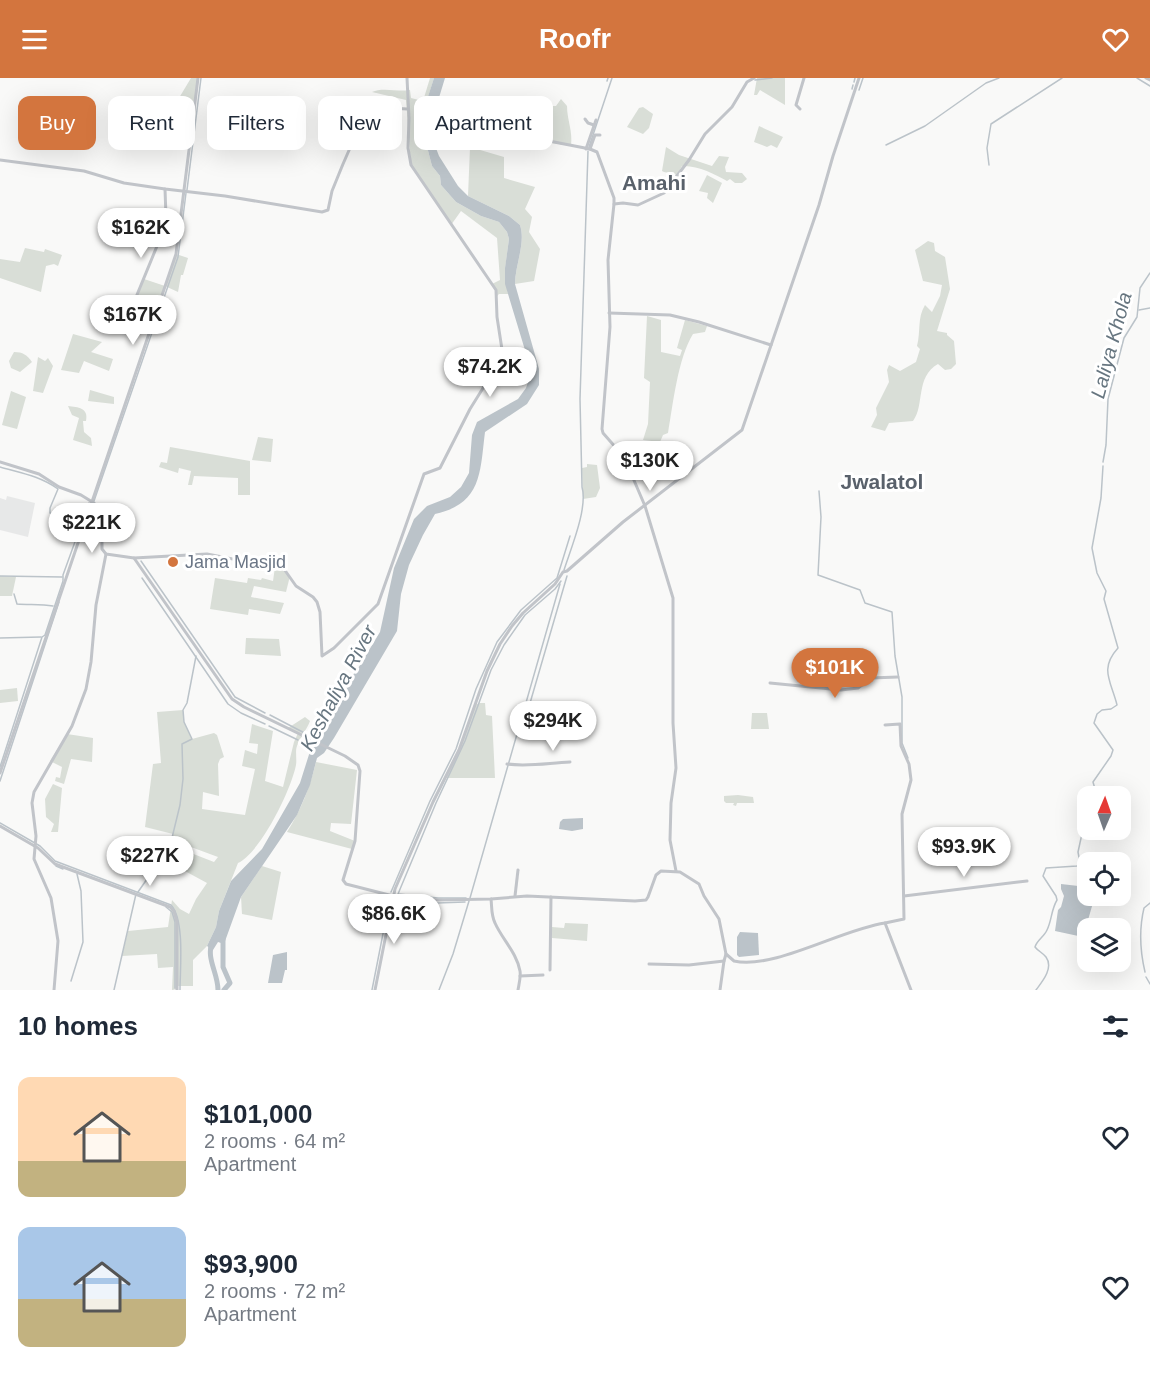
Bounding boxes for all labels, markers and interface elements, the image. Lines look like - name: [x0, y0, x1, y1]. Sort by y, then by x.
- icon: menu: [18, 23, 51, 56]
- icon: heart: [1099, 23, 1132, 56]
- text: Roofr: [539, 24, 611, 54]
- chip: Buy: [18, 96, 96, 150]
- chip: Rent: [108, 96, 195, 150]
- chip: Filters: [207, 96, 306, 150]
- chip: New: [318, 96, 402, 150]
- chip: Apartment: [414, 96, 553, 150]
- district label: Amahi: [622, 171, 686, 194]
- pin: $162K: [99, 208, 183, 259]
- text: $162K: [112, 216, 170, 238]
- water label: Laliya Khola: [1086, 290, 1136, 400]
- pin: $167K: [91, 295, 175, 346]
- text: $167K: [104, 303, 162, 325]
- pin: $74.2K: [441, 347, 539, 398]
- text: $74.2K: [458, 355, 522, 377]
- pin: $130K: [608, 441, 692, 492]
- text: $130K: [621, 449, 679, 471]
- district label: Jwalatol: [841, 470, 923, 493]
- pin: $221K: [50, 503, 134, 554]
- text: $221K: [63, 511, 121, 533]
- place label: Jama Masjid: [185, 552, 286, 572]
- marker: Jama Masjid: [166, 555, 180, 569]
- water label: Keshaliya River: [296, 620, 381, 755]
- pin: $101K: [793, 648, 877, 699]
- text: $101K: [806, 656, 864, 678]
- pin: $294K: [511, 701, 595, 752]
- text: $294K: [524, 709, 582, 731]
- north arrow: [1077, 786, 1131, 840]
- map controls: [1077, 786, 1131, 972]
- pin: $93.9K: [915, 827, 1013, 878]
- text: $93.9K: [932, 835, 996, 857]
- pin: $227K: [108, 836, 192, 887]
- text: $227K: [121, 844, 179, 866]
- button: locate: [1077, 852, 1131, 906]
- pin: $86.6K: [345, 894, 443, 945]
- text: $86.6K: [362, 902, 426, 924]
- button: layers: [1077, 918, 1131, 972]
- icon: filters: [1099, 1010, 1132, 1043]
- text: 10 homes: [18, 1011, 138, 1041]
- text: $101,000: [204, 1099, 312, 1129]
- icon: home: [66, 1101, 138, 1173]
- icon: heart: [1099, 1121, 1132, 1154]
- text: 2 rooms · 64 m²: [204, 1130, 345, 1152]
- text: Apartment: [204, 1153, 296, 1175]
- text: $93,900: [204, 1249, 298, 1279]
- icon: home: [66, 1251, 138, 1323]
- icon: heart: [1099, 1271, 1132, 1304]
- text: 2 rooms · 72 m²: [204, 1280, 345, 1302]
- text: Apartment: [204, 1303, 296, 1325]

